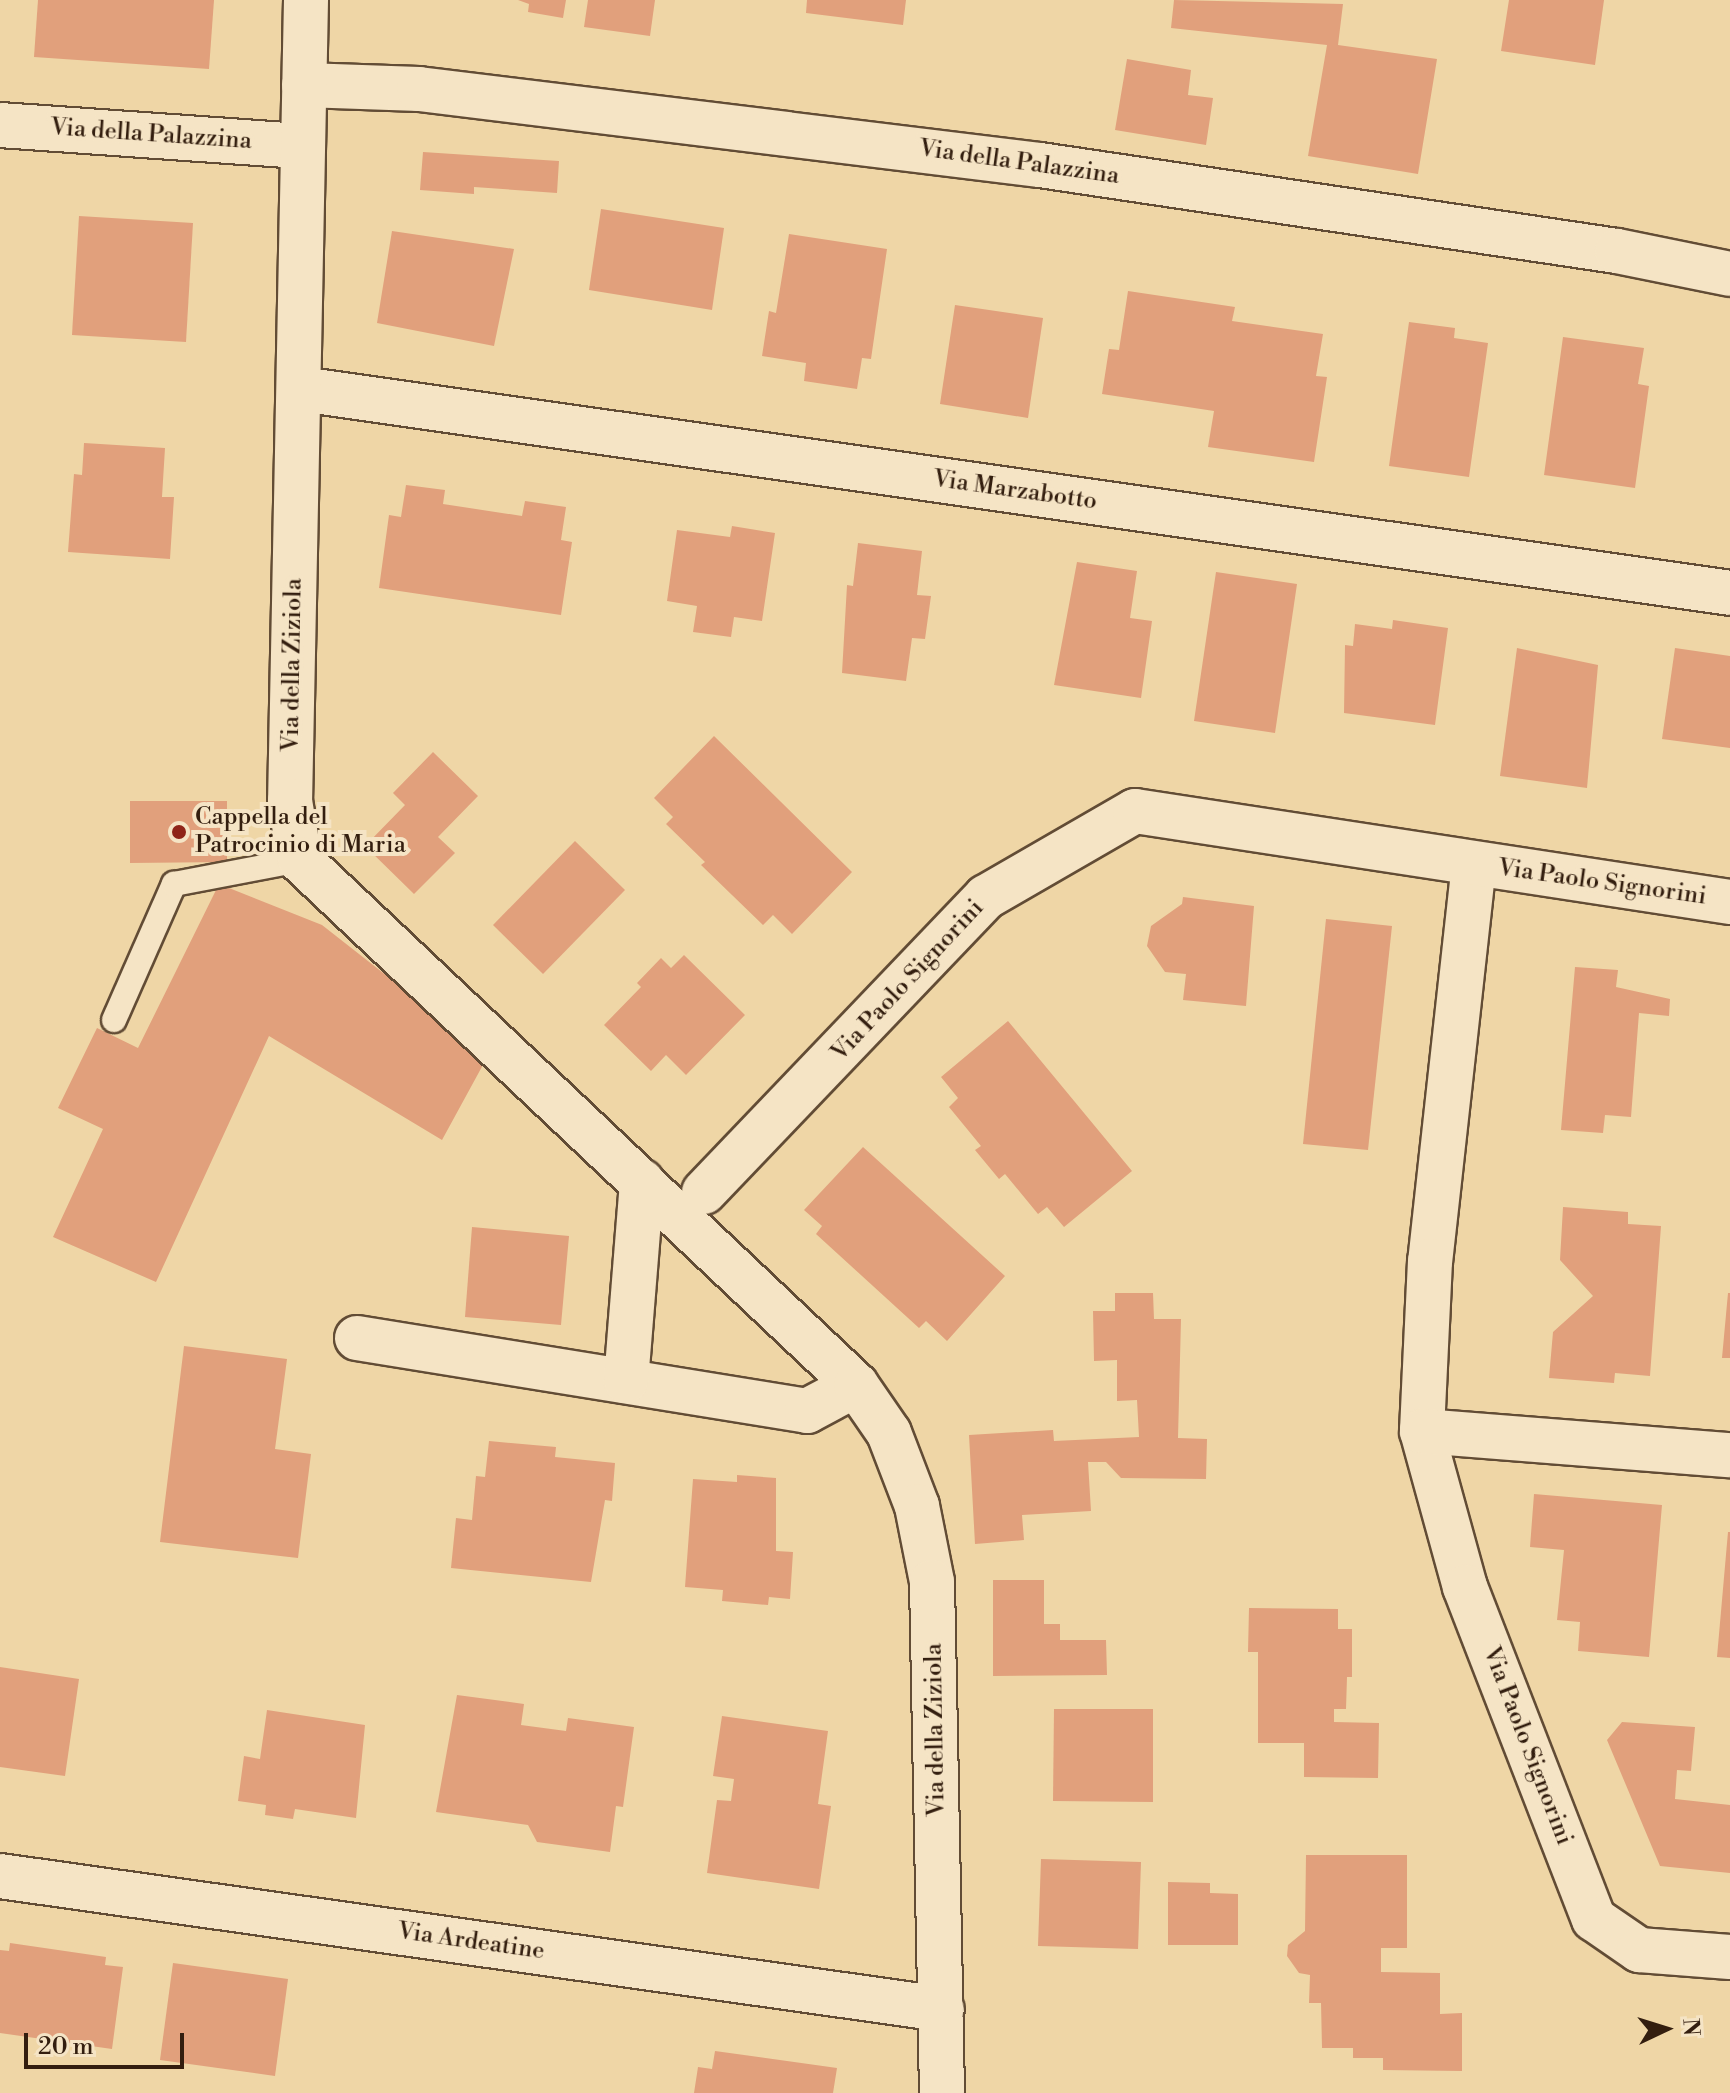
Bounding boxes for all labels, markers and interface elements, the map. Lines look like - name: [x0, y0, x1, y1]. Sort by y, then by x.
- street label: Via della Palazzina: [49, 114, 253, 156]
- street label: Via della Palazzina: [917, 135, 1121, 191]
- street label: Via Marzabotto: [931, 465, 1099, 517]
- street label: Via della Ziziola: [277, 578, 309, 752]
- place label: Cappella del Patrocinio di Maria: [195, 804, 406, 860]
- marker: Cappella del Patrocinio di Maria: [170, 823, 188, 841]
- street label: Via Paolo Signorini: [1496, 854, 1708, 912]
- street label: Via Paolo Signorini: [826, 894, 990, 1068]
- street label: Via della Ziziola: [920, 1643, 952, 1817]
- street label: Via Paolo Signorini: [1476, 1643, 1578, 1849]
- street label: Via Ardeatine: [396, 1917, 546, 1967]
- north arrow: [1626, 1989, 1706, 2069]
- scale bar: [28, 2017, 188, 2067]
- text: N: [1676, 2018, 1705, 2037]
- text: 20 m: [38, 2032, 94, 2062]

